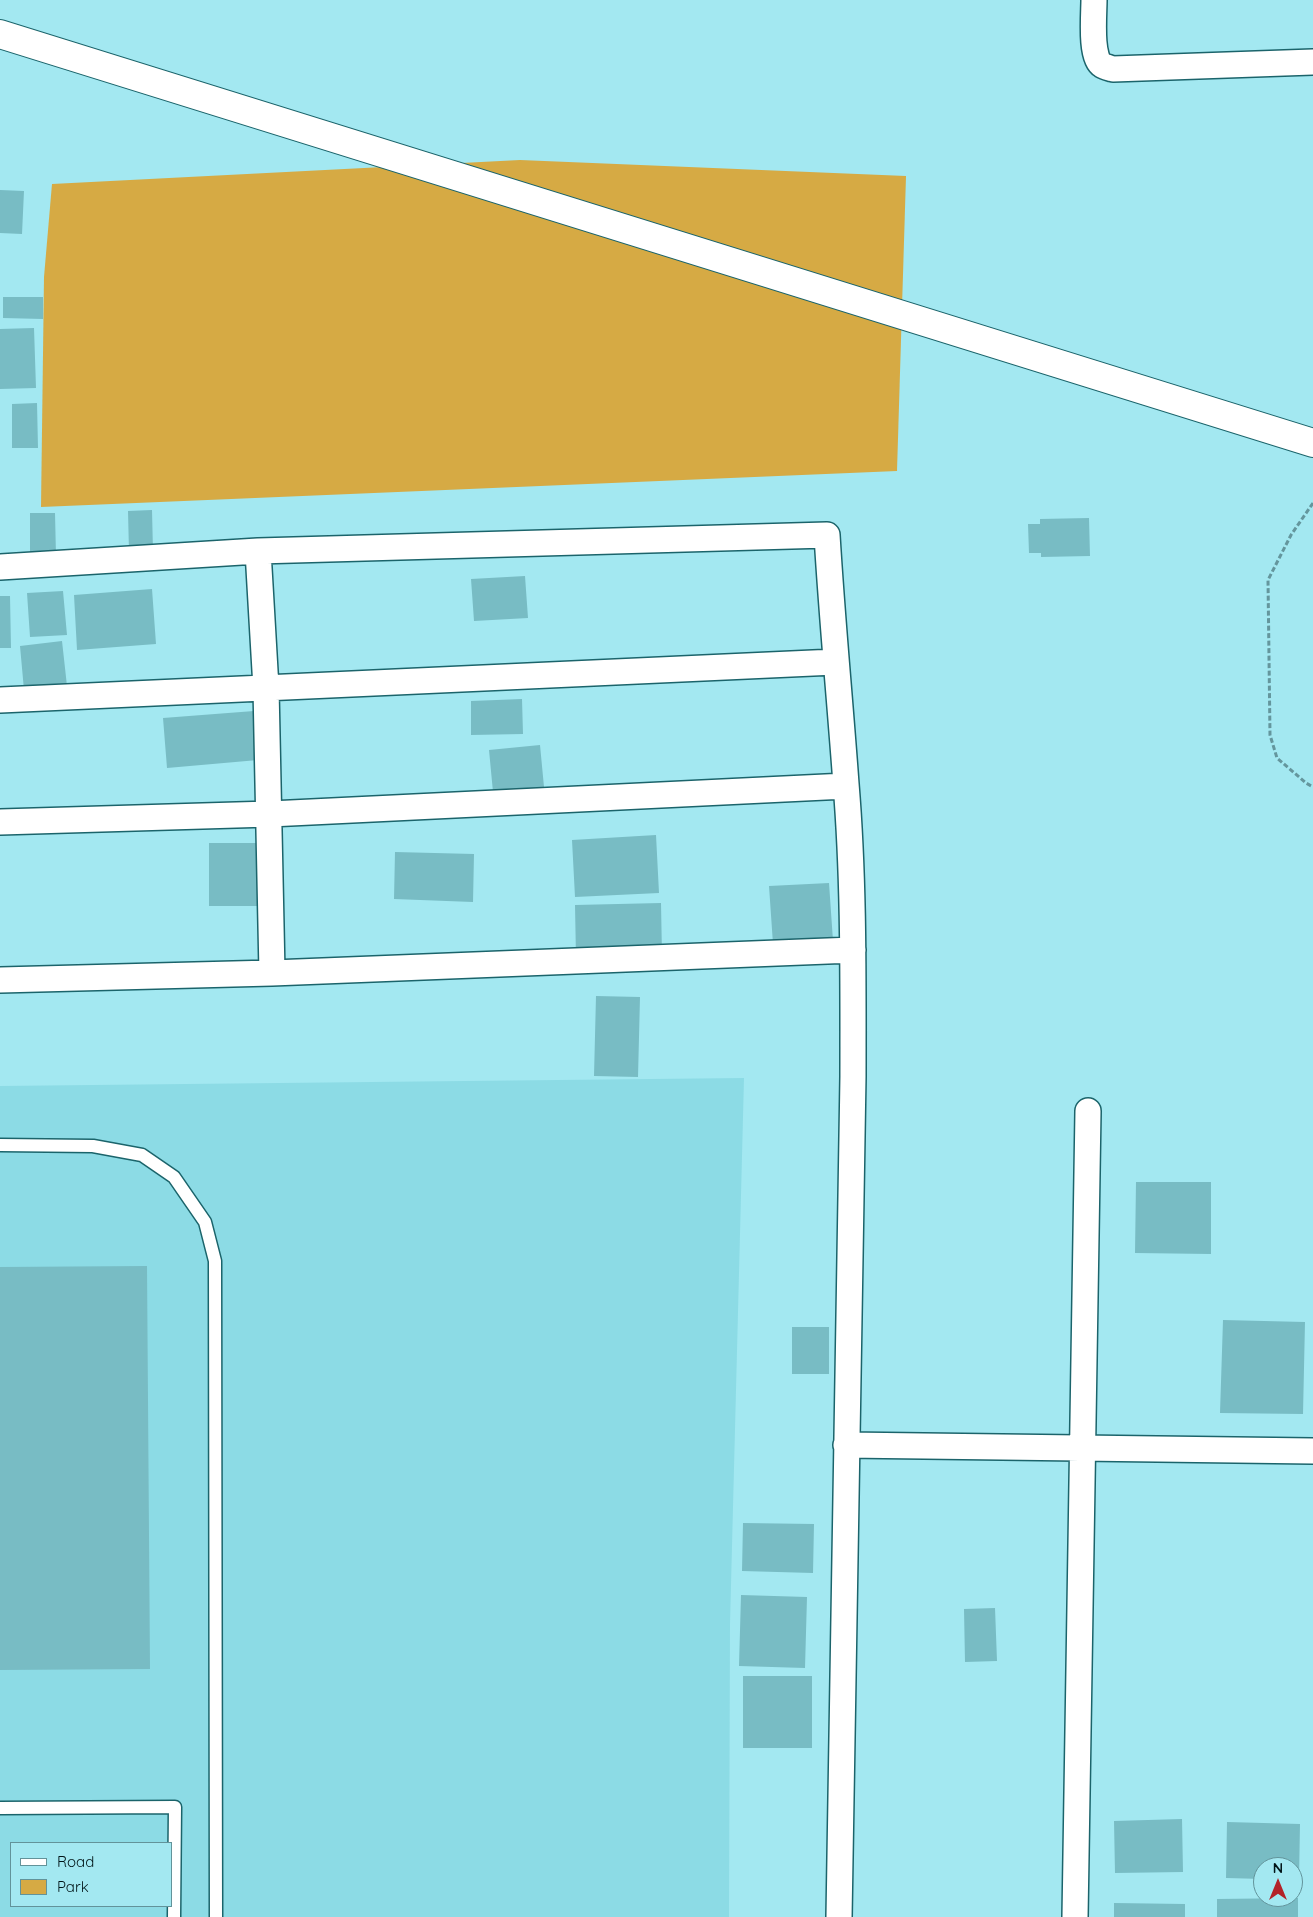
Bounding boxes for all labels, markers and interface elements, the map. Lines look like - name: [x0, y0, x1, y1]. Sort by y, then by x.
- legend: [10, 1842, 172, 1907]
- text: Road: [57, 1852, 94, 1871]
- north arrow: [1253, 1857, 1303, 1907]
- text: N: [1273, 1859, 1283, 1877]
- text: Park: [57, 1877, 89, 1896]

